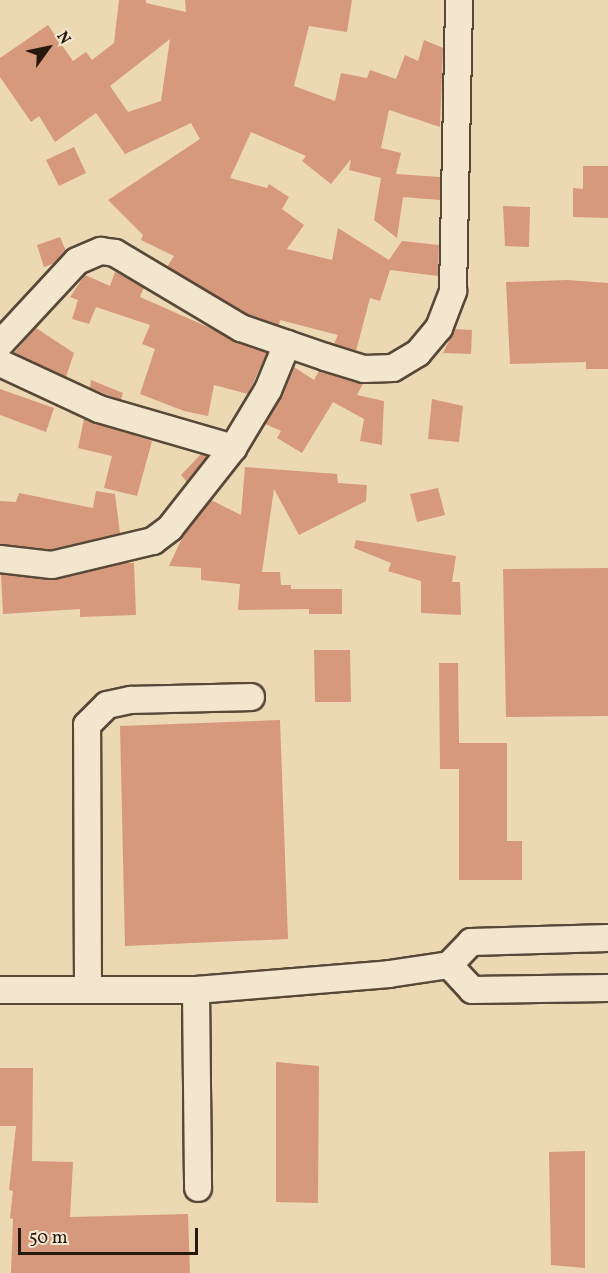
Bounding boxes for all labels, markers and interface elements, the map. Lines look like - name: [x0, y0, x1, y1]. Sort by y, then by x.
- north arrow: [18, 18, 78, 78]
- text: N: [51, 27, 75, 49]
- scale bar: [21, 1216, 201, 1254]
- text: 50 m: [29, 1226, 68, 1251]

